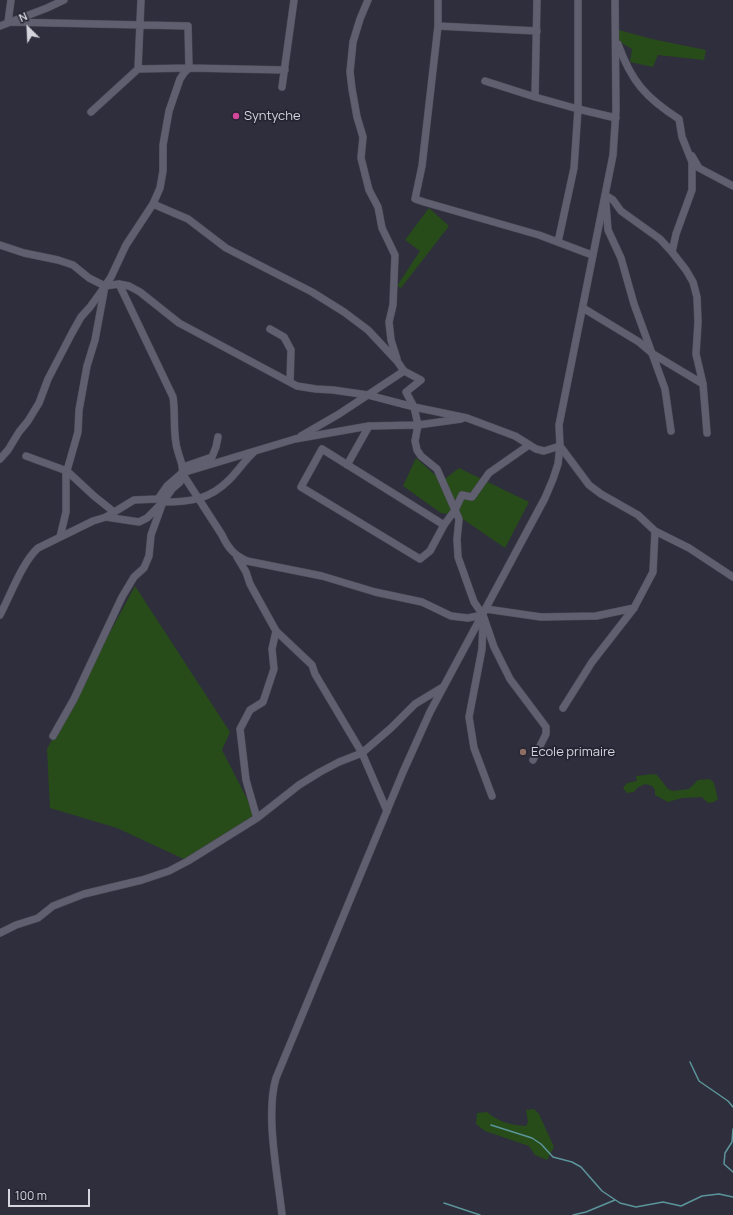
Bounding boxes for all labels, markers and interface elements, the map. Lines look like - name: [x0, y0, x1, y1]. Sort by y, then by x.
- north arrow: [8, 8, 48, 48]
- text: N: [16, 8, 30, 25]
- place label: Syntyche: [244, 108, 301, 124]
- marker: Syntyche: [231, 111, 241, 121]
- place label: Ecole primaire: [531, 744, 615, 760]
- marker: Ecole primaire: [518, 747, 528, 757]
- scale bar: [10, 1181, 92, 1207]
- text: 100 m: [15, 1187, 47, 1204]

